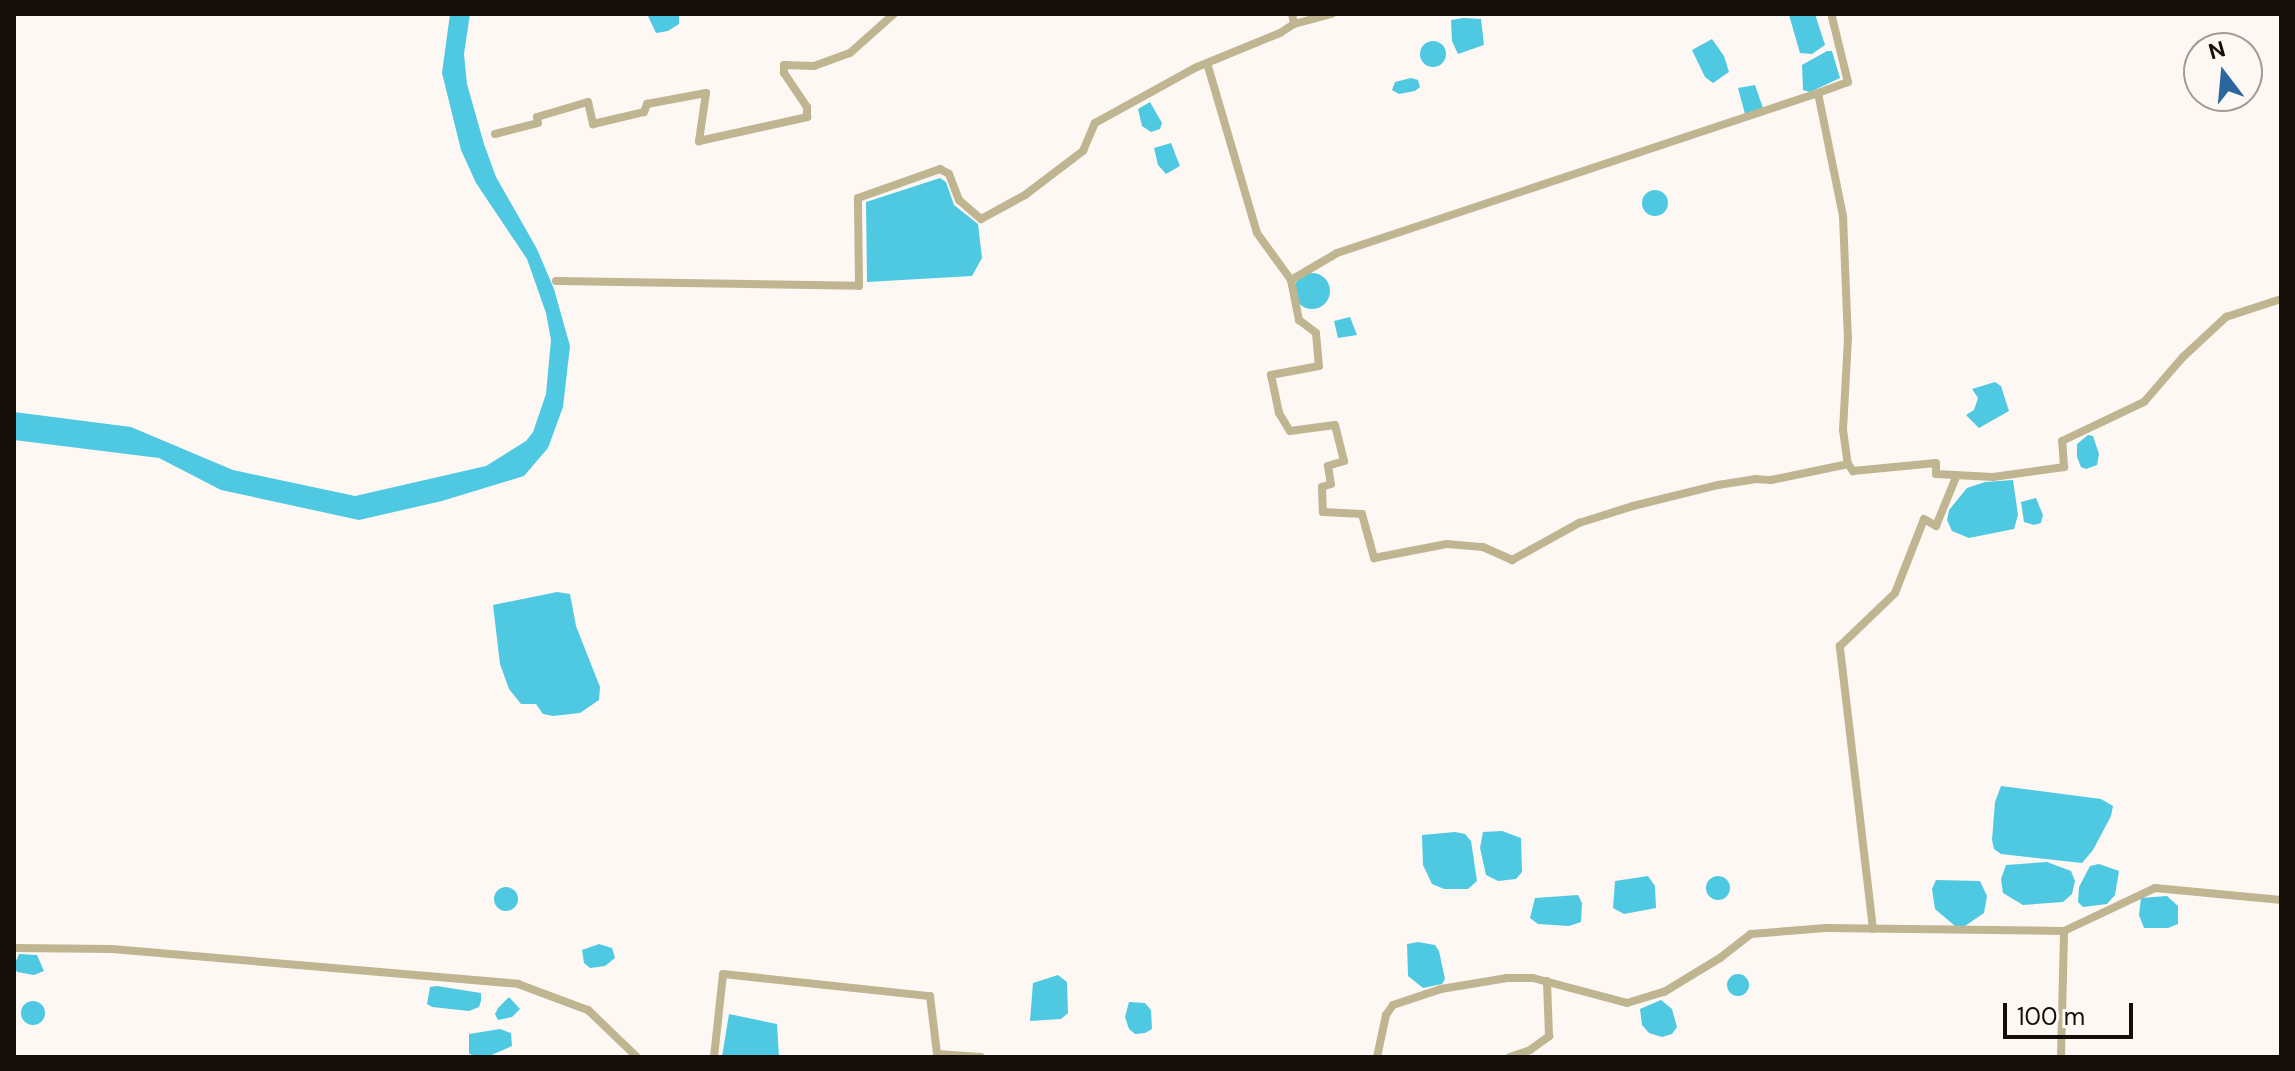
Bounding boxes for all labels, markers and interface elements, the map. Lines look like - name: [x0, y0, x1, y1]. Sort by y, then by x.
- north arrow: [2183, 32, 2263, 112]
- text: N: [2205, 34, 2229, 67]
- scale bar: [2007, 987, 2137, 1037]
- text: 100 m: [2017, 1001, 2085, 1032]

